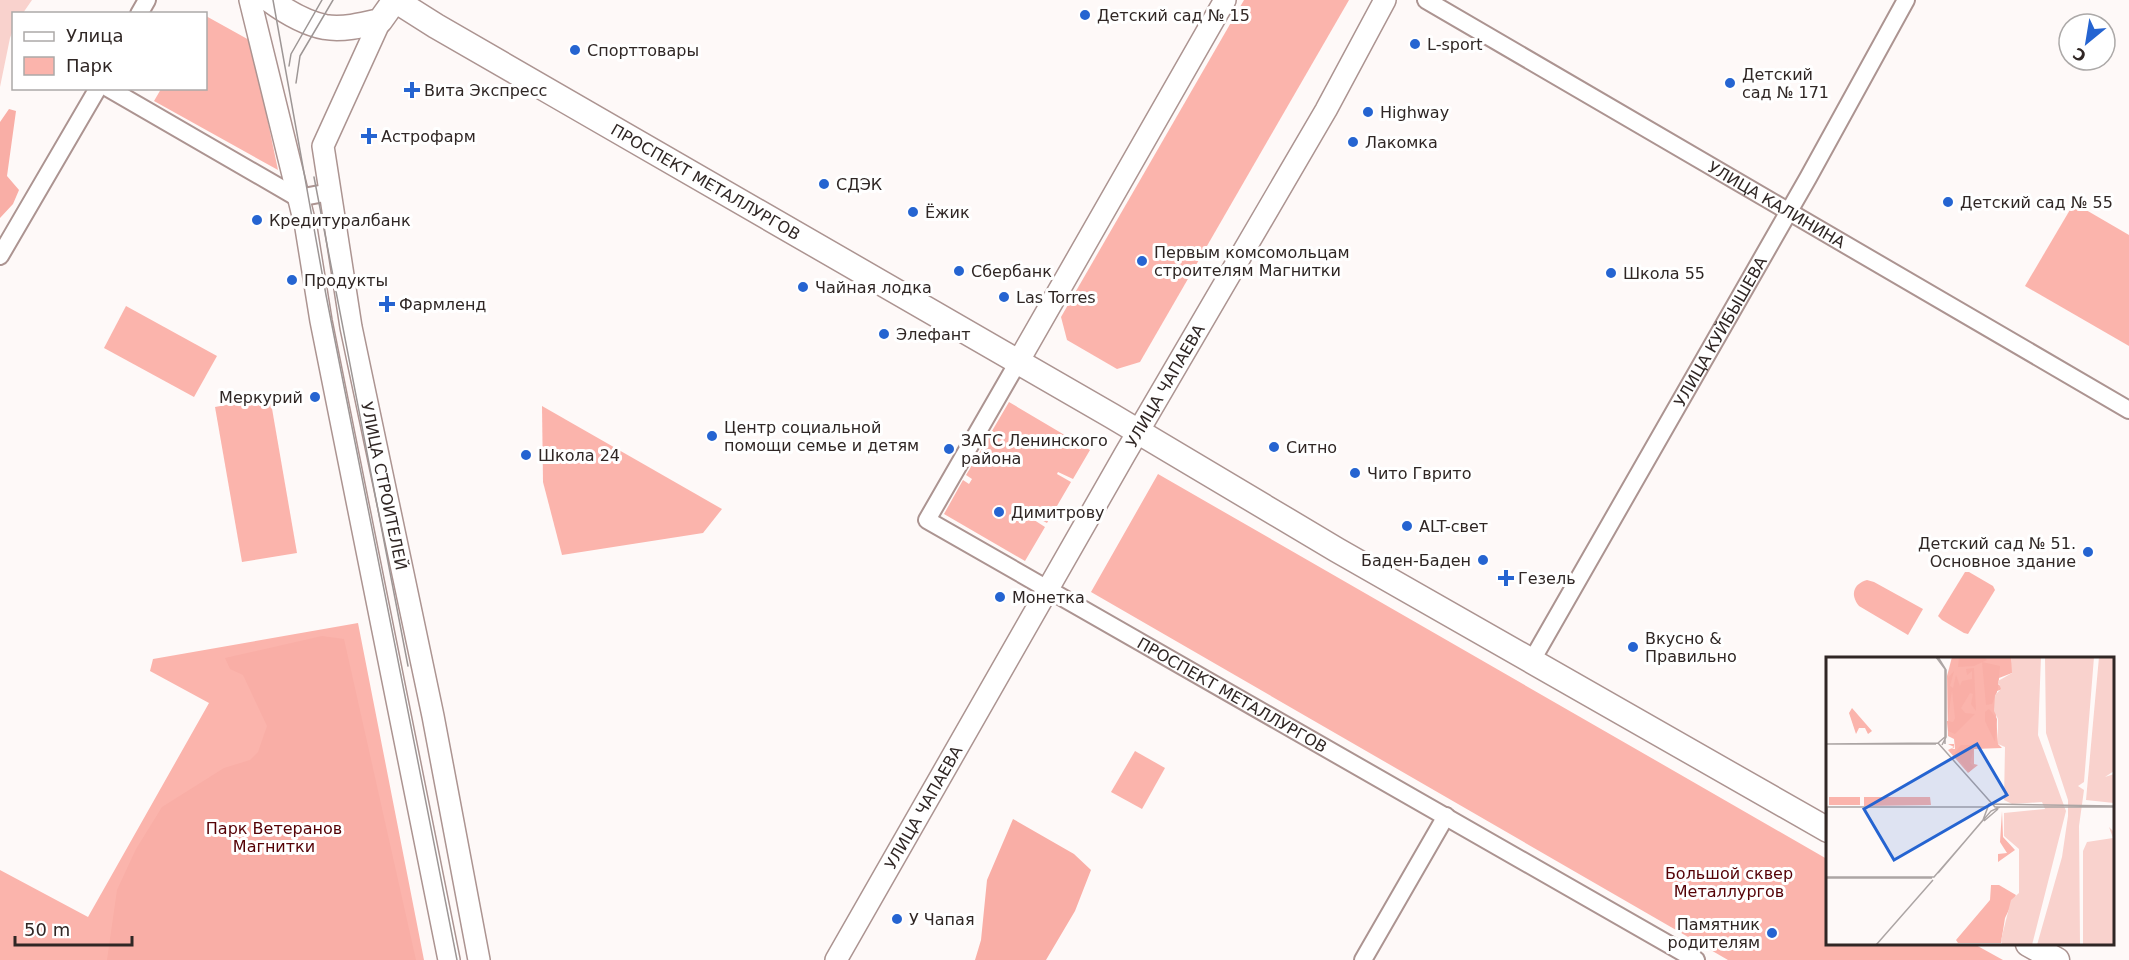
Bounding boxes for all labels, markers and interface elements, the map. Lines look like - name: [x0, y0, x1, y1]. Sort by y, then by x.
- place label: Детский сад № 15: [1097, 6, 1250, 25]
- marker: Детский сад № 15: [1078, 8, 1092, 22]
- legend: [12, 12, 207, 90]
- north arrow: [2057, 12, 2117, 72]
- text: Улица: [66, 25, 123, 46]
- place label: L-sport: [1427, 35, 1483, 54]
- marker: L-sport: [1408, 37, 1422, 51]
- place label: Спорттовары: [587, 41, 699, 60]
- marker: Спорттовары: [568, 43, 582, 57]
- text: С: [2070, 43, 2090, 66]
- text: Парк: [66, 55, 113, 76]
- place label: Детский сад № 171: [1742, 65, 1829, 102]
- marker: Детский сад № 171: [1723, 76, 1737, 90]
- place label: Вита Экспресс: [424, 81, 547, 100]
- marker: Вита Экспресс: [405, 83, 419, 97]
- place label: Highway: [1380, 103, 1449, 122]
- marker: Highway: [1361, 105, 1375, 119]
- street label: ПРОСПЕКТ МЕТАЛЛУРГОВ: [608, 120, 804, 244]
- place label: Астрофарм: [381, 127, 476, 146]
- marker: Астрофарм: [362, 129, 376, 143]
- place label: Лакомка: [1365, 133, 1438, 152]
- marker: Лакомка: [1346, 135, 1360, 149]
- street label: УЛИЦА КАЛИНИНА: [1705, 157, 1849, 252]
- place label: СДЭК: [836, 175, 883, 194]
- marker: СДЭК: [817, 177, 831, 191]
- place label: Детский сад № 55: [1960, 193, 2113, 212]
- marker: Детский сад № 55: [1941, 195, 1955, 209]
- place label: Ёжик: [925, 203, 970, 222]
- marker: Ёжик: [906, 205, 920, 219]
- place label: Кредитуралбанк: [269, 211, 411, 230]
- marker: Кредитуралбанк: [250, 213, 264, 227]
- place label: Первым комсомольцам строителям Магнитки: [1154, 243, 1350, 280]
- street label: УЛИЦА КУЙБЫШЕВА: [1670, 253, 1771, 410]
- marker: Первым комсомольцам строителям Магнитки: [1135, 254, 1149, 268]
- place label: Сбербанк: [971, 262, 1052, 281]
- marker: Сбербанк: [952, 264, 966, 278]
- place label: Школа 55: [1623, 264, 1705, 283]
- marker: Школа 55: [1604, 266, 1618, 280]
- place label: Продукты: [304, 271, 388, 290]
- marker: Продукты: [285, 273, 299, 287]
- place label: Чайная лодка: [815, 278, 932, 297]
- marker: Чайная лодка: [796, 280, 810, 294]
- place label: Las Torres: [1016, 288, 1096, 307]
- marker: Las Torres: [997, 290, 1011, 304]
- place label: Фармленд: [399, 295, 486, 314]
- marker: Фармленд: [380, 297, 394, 311]
- street label: УЛИЦА ЧАПАЕВА: [1122, 321, 1208, 450]
- place label: Элефант: [896, 325, 971, 344]
- marker: Элефант: [877, 327, 891, 341]
- place label: Меркурий: [219, 388, 303, 407]
- marker: Меркурий: [308, 390, 322, 404]
- street label: УЛИЦА СТРОИТЕЛЕЙ: [358, 400, 411, 572]
- place label: Центр социальной помощи семье и детям: [724, 418, 919, 455]
- marker: Центр социальной помощи семье и детям: [705, 429, 719, 443]
- place label: ЗАГС Ленинского района: [961, 431, 1108, 468]
- place label: Ситно: [1286, 438, 1337, 457]
- marker: Ситно: [1267, 440, 1281, 454]
- marker: ЗАГС Ленинского района: [942, 442, 956, 456]
- place label: Школа 24: [538, 446, 620, 465]
- marker: Школа 24: [519, 448, 533, 462]
- place label: Чито Гврито: [1367, 464, 1471, 483]
- marker: Чито Гврито: [1348, 466, 1362, 480]
- place label: Димитрову: [1011, 503, 1105, 522]
- marker: Димитрову: [992, 505, 1006, 519]
- place label: ALT-свет: [1419, 517, 1488, 536]
- marker: ALT-свет: [1400, 519, 1414, 533]
- place label: Детский сад № 51. Основное здание: [1918, 534, 2076, 571]
- marker: Детский сад № 51. Основное здание: [2081, 545, 2095, 559]
- place label: Баден-Баден: [1361, 551, 1471, 570]
- marker: Баден-Баден: [1476, 553, 1490, 567]
- place label: Гезель: [1518, 569, 1576, 588]
- marker: Гезель: [1499, 571, 1513, 585]
- place label: Монетка: [1012, 588, 1085, 607]
- marker: Монетка: [993, 590, 1007, 604]
- place label: Вкусно & Правильно: [1645, 629, 1737, 666]
- street label: ПРОСПЕКТ МЕТАЛЛУРГОВ: [1134, 633, 1330, 756]
- marker: Вкусно & Правильно: [1626, 640, 1640, 654]
- inset map: [1826, 657, 2114, 945]
- street label: УЛИЦА ЧАПАЕВА: [881, 742, 966, 872]
- park label: Парк Ветеранов Магнитки: [206, 819, 342, 856]
- park label: Большой сквер Металлургов: [1665, 864, 1793, 901]
- scale bar: [15, 909, 132, 947]
- place label: У Чапая: [909, 910, 975, 929]
- marker: У Чапая: [890, 912, 904, 926]
- place label: Памятник родителям: [1668, 915, 1760, 952]
- text: 50 m: [24, 919, 70, 940]
- marker: Памятник родителям: [1765, 926, 1779, 940]

